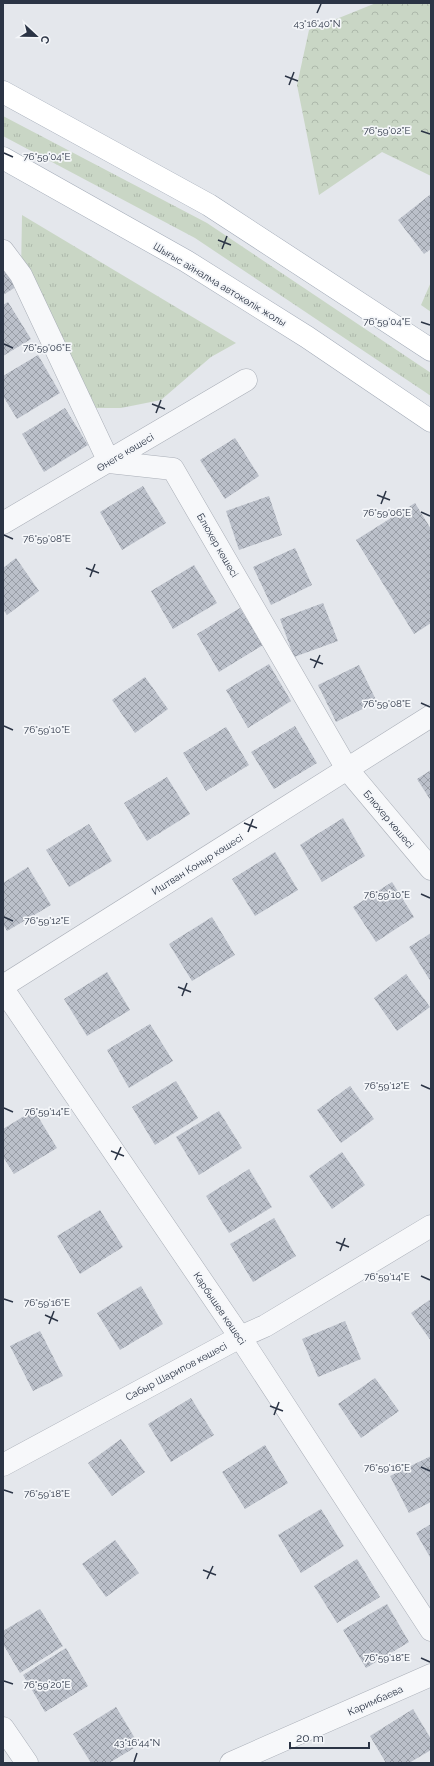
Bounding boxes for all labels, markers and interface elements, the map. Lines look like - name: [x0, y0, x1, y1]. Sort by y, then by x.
- north arrow: [16, 16, 56, 56]
- text: 43°16'40"N: [294, 18, 340, 29]
- text: С: [37, 34, 52, 46]
- text: 76°59'02"E: [363, 125, 411, 136]
- text: 76°59'04"E: [23, 151, 71, 162]
- street label: Шығыс айналма автокөлік жолы: [151, 240, 288, 329]
- text: 76°59'04"E: [363, 316, 411, 327]
- text: 76°59'06"E: [23, 342, 71, 353]
- street label: Өнеге көшесі: [95, 431, 156, 474]
- text: 76°59'06"E: [363, 507, 411, 518]
- street label: Блюхер көшесі: [195, 511, 240, 579]
- text: 76°59'08"E: [23, 533, 71, 544]
- text: 76°59'08"E: [363, 698, 411, 709]
- text: 76°59'10"E: [24, 724, 70, 735]
- street label: Блюхер көшесі: [361, 788, 416, 850]
- street label: Иштван Коныр көшесі: [150, 832, 245, 897]
- text: 76°59'10"E: [364, 889, 410, 900]
- text: 76°59'12"E: [24, 915, 70, 926]
- text: 76°59'12"E: [364, 1080, 410, 1091]
- text: 76°59'14"E: [24, 1106, 70, 1117]
- street label: Карбышев көшесі: [191, 1270, 248, 1347]
- text: 76°59'14"E: [364, 1271, 410, 1282]
- text: 76°59'16"E: [24, 1297, 70, 1308]
- street label: Сабыр Шарипов көшесі: [124, 1340, 229, 1403]
- text: 76°59'16"E: [364, 1462, 410, 1473]
- text: 76°59'18"E: [24, 1488, 70, 1499]
- text: 76°59'18"E: [364, 1652, 410, 1663]
- text: 76°59'20"E: [23, 1679, 71, 1690]
- street label: Каримбаева: [346, 1683, 404, 1718]
- scale bar: [290, 1724, 369, 1750]
- text: 20 m: [296, 1731, 324, 1745]
- text: 43°16'44"N: [114, 1737, 160, 1748]

